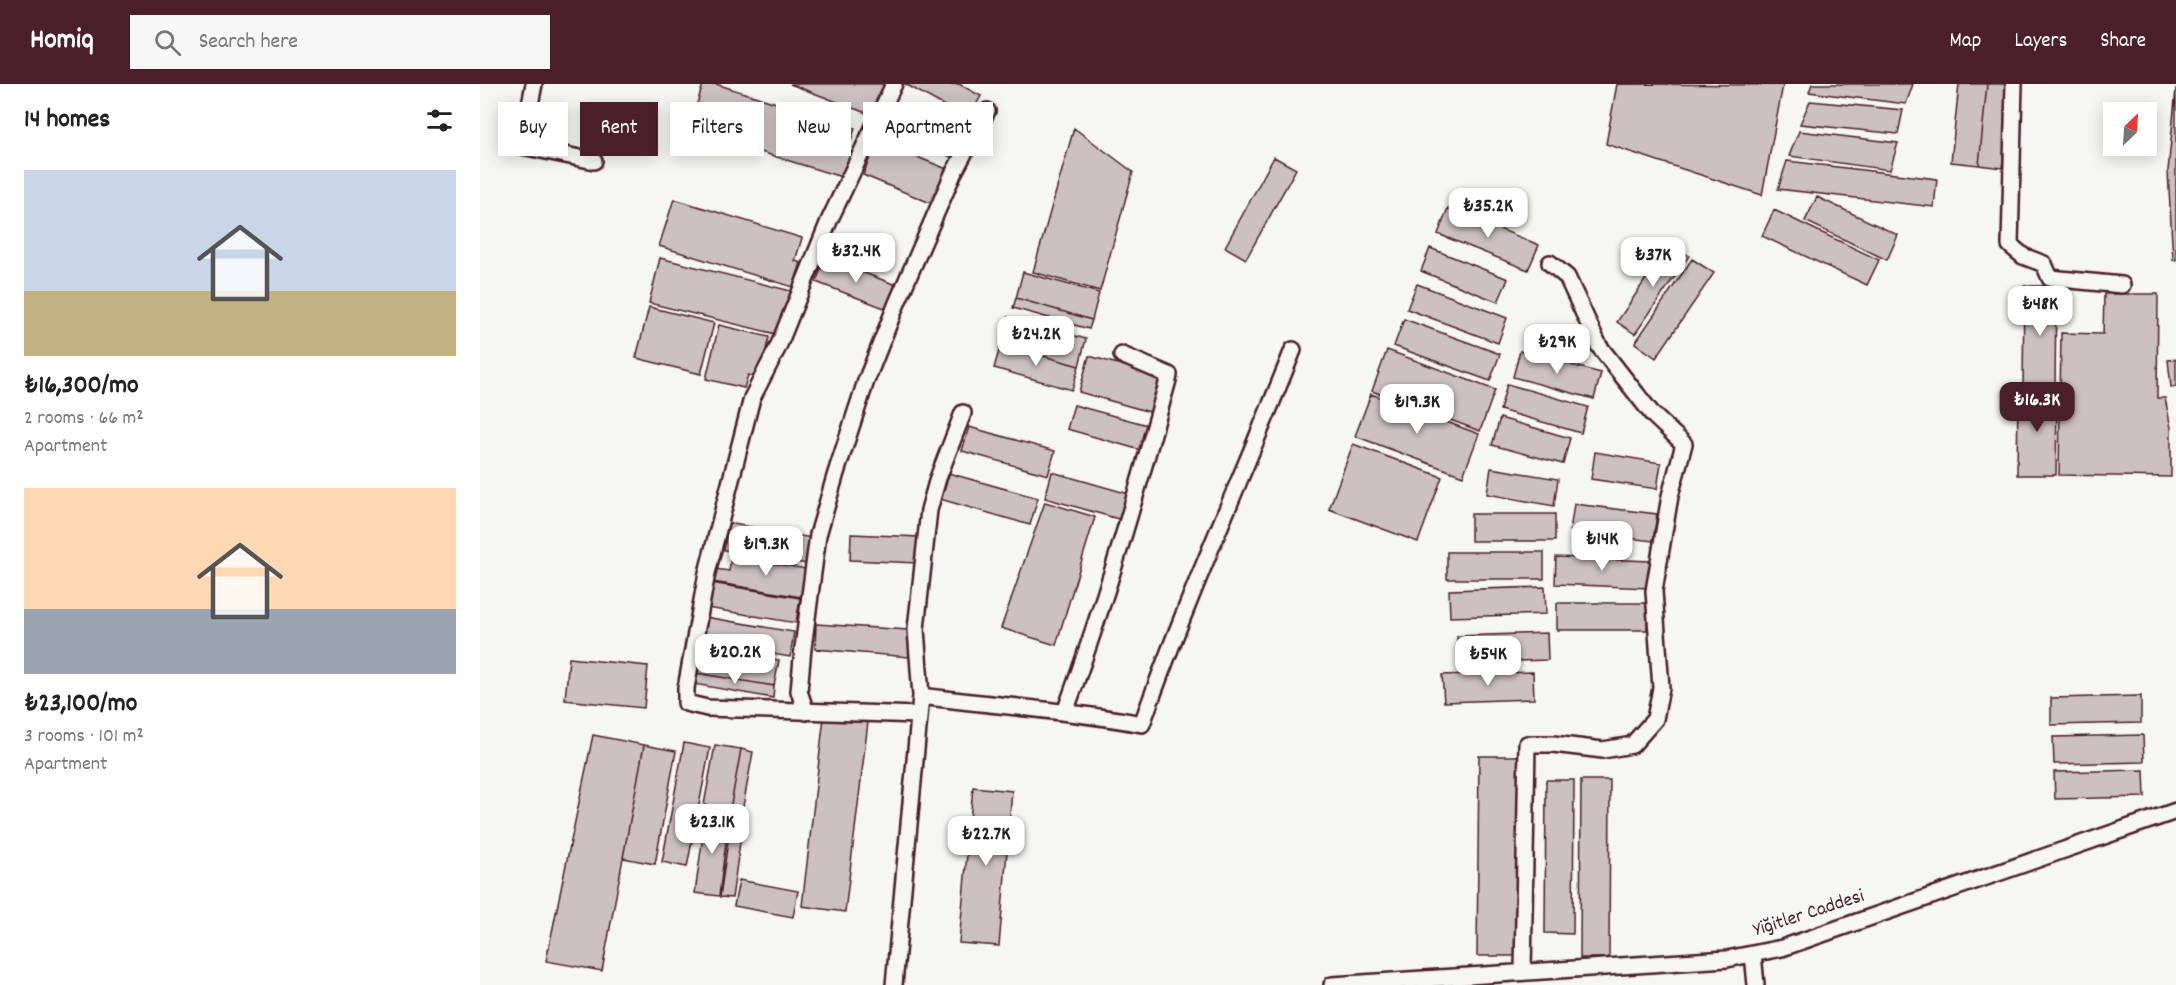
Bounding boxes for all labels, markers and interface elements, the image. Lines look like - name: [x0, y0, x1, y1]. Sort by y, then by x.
- search box: [130, 15, 550, 69]
- text: Homiq: [30, 22, 94, 62]
- icon: search: [151, 26, 184, 59]
- text: Search here: [199, 27, 298, 58]
- text: Map: [1950, 27, 1981, 57]
- text: Layers: [2014, 27, 2067, 57]
- text: Share: [2100, 27, 2146, 57]
- text: 14 homes: [24, 102, 110, 139]
- chip: Buy: [498, 102, 568, 156]
- chip: Rent: [580, 102, 658, 156]
- chip: Filters: [670, 102, 764, 156]
- chip: New: [776, 102, 851, 156]
- chip: Apartment: [863, 102, 993, 156]
- north arrow: [2103, 102, 2157, 156]
- map controls: [2103, 102, 2157, 156]
- icon: filters: [423, 104, 456, 137]
- pin: ₺35.2K: [1439, 188, 1537, 239]
- text: ₺35.2K: [1463, 193, 1513, 221]
- icon: home: [186, 209, 294, 317]
- pin: ₺32.4K: [807, 233, 905, 284]
- pin: ₺37K: [1617, 237, 1689, 288]
- text: ₺32.4K: [831, 238, 881, 266]
- text: ₺37K: [1635, 242, 1671, 270]
- pin: ₺48K: [2004, 286, 2076, 337]
- text: ₺48K: [2022, 291, 2058, 319]
- pin: ₺24.2K: [987, 316, 1085, 367]
- text: ₺24.2K: [1011, 321, 1061, 349]
- pin: ₺29K: [1521, 324, 1593, 375]
- text: ₺29K: [1538, 329, 1576, 357]
- text: ₺16,300/mo: [24, 368, 139, 405]
- pin: ₺16.3K: [1988, 382, 2086, 433]
- pin: ₺19.3K: [1368, 384, 1466, 435]
- text: ₺16.3K: [2014, 387, 2060, 415]
- text: ₺19.3K: [1394, 389, 1440, 417]
- text: 2 rooms · 66 m²: [24, 405, 144, 433]
- text: Apartment: [24, 433, 107, 461]
- pin: ₺14K: [1566, 521, 1638, 572]
- pin: ₺19.3K: [717, 526, 815, 577]
- text: ₺14K: [1585, 526, 1619, 554]
- icon: home: [186, 527, 294, 635]
- text: ₺19.3K: [743, 531, 789, 559]
- pin: ₺20.2K: [686, 634, 784, 685]
- pin: ₺54K: [1452, 636, 1524, 687]
- text: ₺20.2K: [709, 639, 761, 667]
- text: ₺54K: [1469, 641, 1507, 669]
- text: ₺23,100/mo: [24, 686, 137, 723]
- text: 3 rooms · 101 m²: [24, 723, 144, 751]
- text: Apartment: [24, 751, 107, 779]
- pin: ₺23.1K: [663, 804, 761, 855]
- text: ₺23.1K: [689, 809, 735, 837]
- pin: ₺22.7K: [937, 816, 1035, 867]
- text: ₺22.7K: [962, 821, 1010, 849]
- street label: Yiğitler Caddesi: [1750, 883, 1868, 945]

